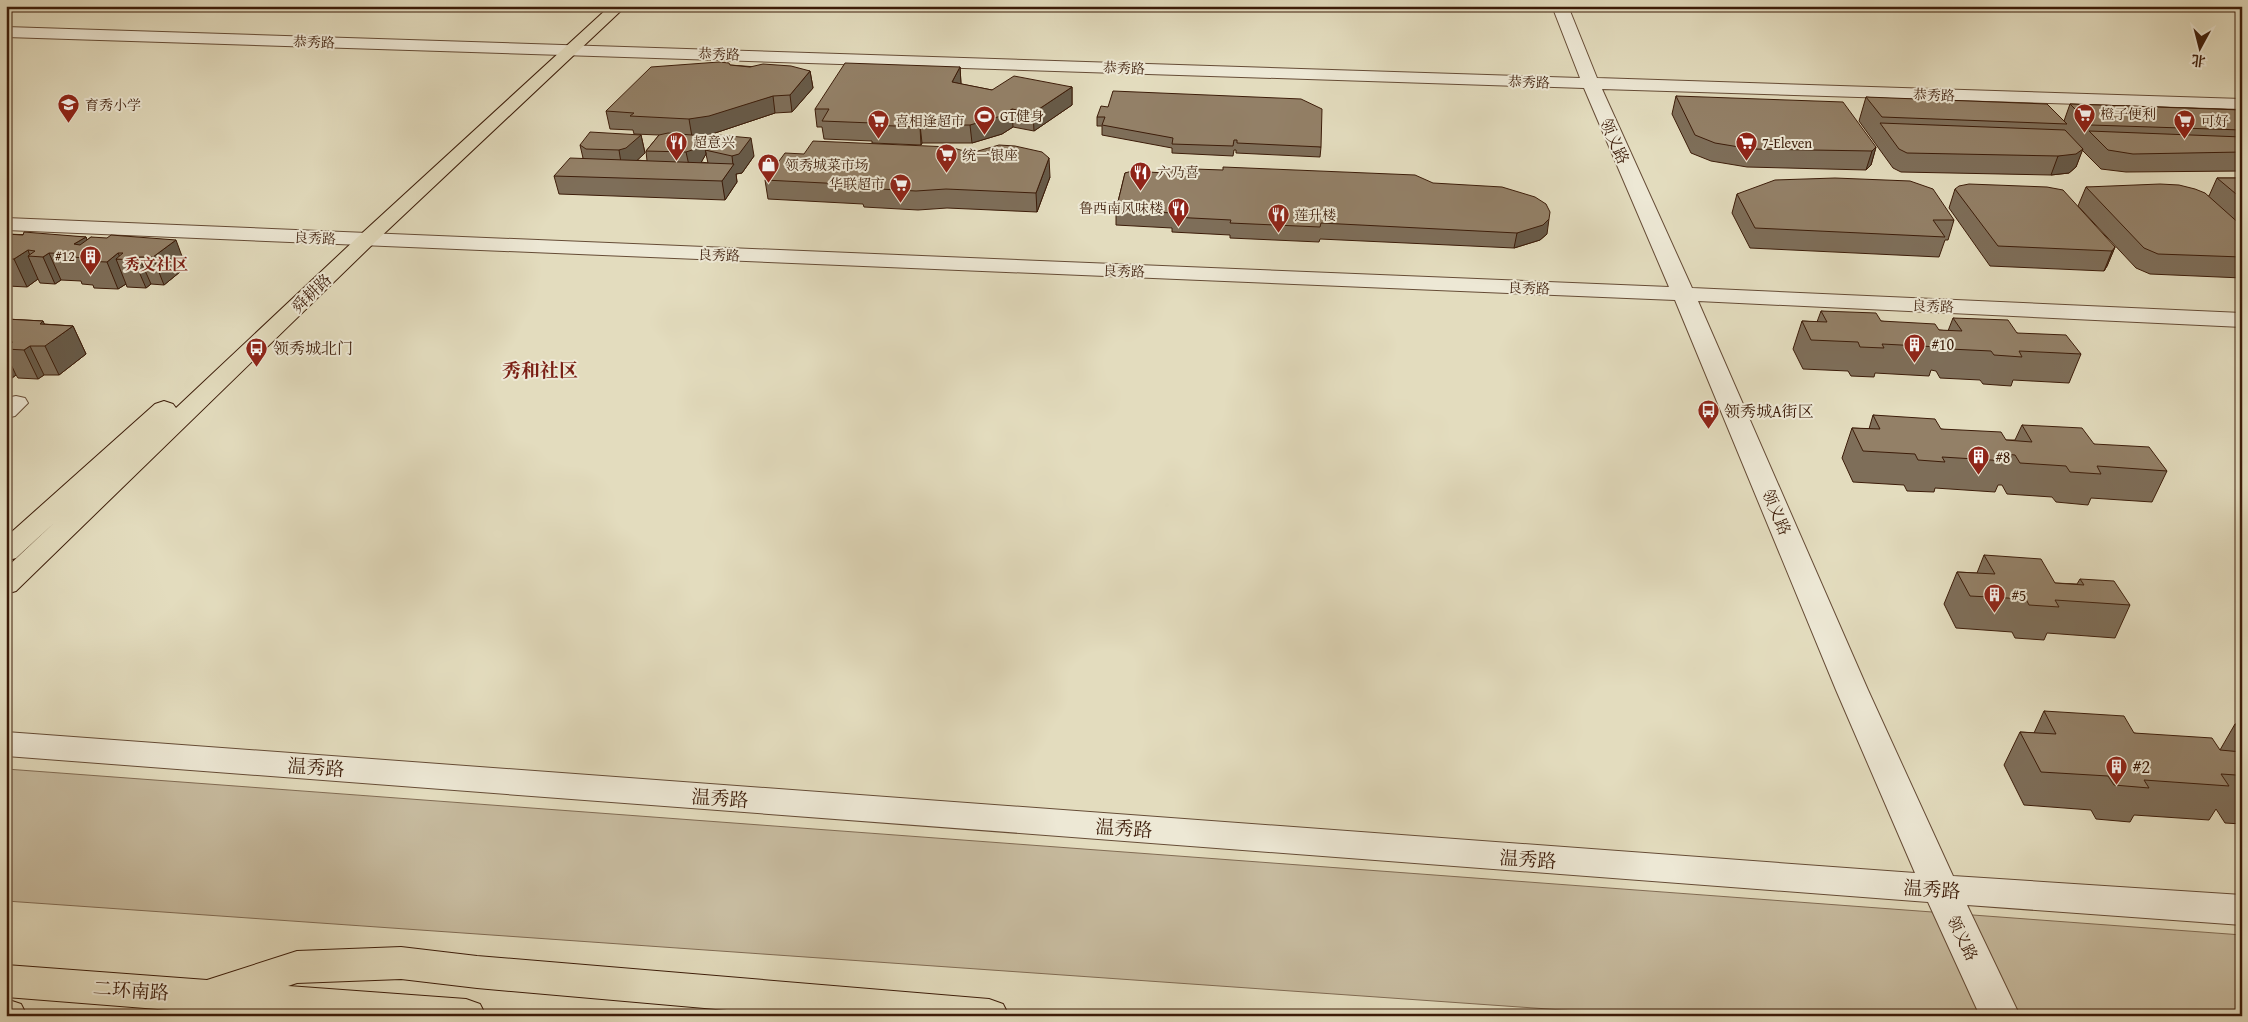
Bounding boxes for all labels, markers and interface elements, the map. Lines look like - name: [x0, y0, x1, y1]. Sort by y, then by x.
- north arrow: [2176, 22, 2226, 72]
- street label: 恭秀路: [293, 31, 335, 53]
- street label: 恭秀路: [698, 43, 740, 65]
- text: 北: [2190, 50, 2207, 72]
- street label: 恭秀路: [1103, 57, 1145, 79]
- street label: 恭秀路: [1508, 71, 1550, 93]
- street label: 恭秀路: [1913, 84, 1955, 106]
- school or university icon: 育秀小学: [57, 93, 81, 124]
- place label: 育秀小学: [85, 95, 141, 115]
- supermarket icon: 橙子便利: [2072, 102, 2096, 133]
- sports icon: GT健身: [972, 104, 996, 135]
- place label: 橙子便利: [2100, 104, 2156, 124]
- place label: GT健身: [1000, 106, 1044, 126]
- supermarket icon: 喜相逢超市: [867, 109, 891, 140]
- supermarket icon: 可好: [2173, 109, 2197, 140]
- place label: 喜相逢超市: [895, 111, 965, 131]
- place label: 可好: [2201, 111, 2229, 131]
- street label: 领义路: [1594, 114, 1636, 168]
- restaurant icon: 超意兴: [665, 130, 689, 161]
- supermarket icon: 7-Eleven: [1734, 131, 1758, 162]
- place label: 超意兴: [693, 132, 735, 152]
- place label: 7-Eleven: [1762, 133, 1812, 153]
- supermarket icon: 统一银座: [934, 143, 958, 174]
- place label: 统一银座: [962, 145, 1018, 165]
- shop icon: 领秀城菜市场: [757, 153, 781, 184]
- place label: 领秀城菜市场: [785, 155, 869, 175]
- restaurant icon: 六乃喜: [1129, 160, 1153, 191]
- place label: 六乃喜: [1157, 162, 1199, 182]
- supermarket icon: 华联超市: [889, 172, 913, 203]
- place label: 华联超市: [829, 174, 885, 194]
- restaurant icon: 鲁西南风味楼: [1167, 196, 1191, 227]
- place label: 鲁西南风味楼: [1079, 198, 1163, 218]
- restaurant icon: 莲升楼: [1266, 203, 1290, 234]
- place label: 莲升楼: [1294, 205, 1336, 225]
- street label: 良秀路: [294, 227, 336, 249]
- building icon: #12: [79, 244, 103, 275]
- street label: 良秀路: [698, 244, 740, 266]
- place label: #12: [55, 246, 75, 266]
- district label: 秀文社区: [124, 252, 188, 276]
- street label: 良秀路: [1103, 260, 1145, 282]
- street label: 舜耕路: [285, 268, 337, 318]
- street label: 良秀路: [1508, 277, 1550, 299]
- street label: 良秀路: [1912, 295, 1954, 317]
- building icon: #10: [1903, 332, 1927, 363]
- place label: #10: [1931, 332, 1954, 356]
- bus stop icon: 领秀城北门: [245, 336, 269, 367]
- place label: 领秀城北门: [273, 336, 353, 360]
- district label: 秀和社区: [502, 356, 578, 384]
- bus stop icon: 领秀城A街区: [1696, 399, 1720, 430]
- place label: 领秀城A街区: [1724, 399, 1814, 423]
- building icon: #8: [1967, 445, 1991, 476]
- place label: #8: [1995, 445, 2011, 469]
- street label: 领义路: [1757, 485, 1797, 539]
- building icon: #5: [1983, 583, 2007, 614]
- place label: #5: [2011, 583, 2026, 607]
- street label: 温秀路: [287, 751, 345, 783]
- place label: #2: [2132, 752, 2150, 780]
- building icon: #2: [2104, 754, 2128, 785]
- street label: 温秀路: [691, 782, 749, 814]
- street label: 温秀路: [1095, 812, 1153, 844]
- street label: 温秀路: [1499, 843, 1557, 875]
- street label: 温秀路: [1903, 873, 1961, 905]
- street label: 领义路: [1942, 911, 1984, 965]
- street label: 二环南路: [92, 973, 170, 1007]

